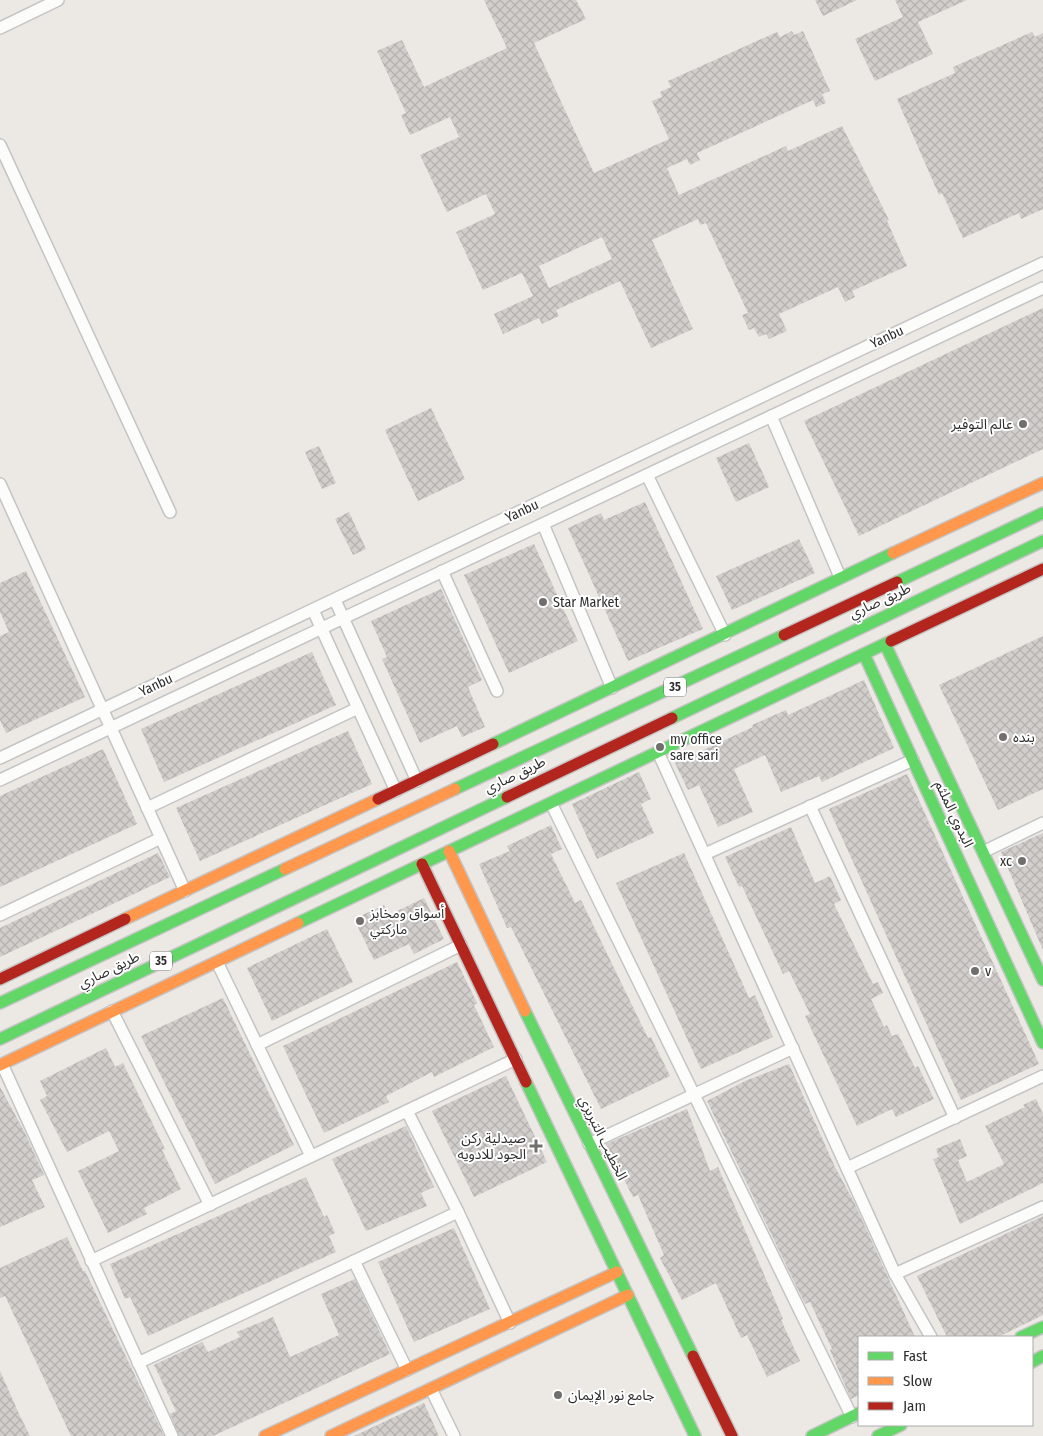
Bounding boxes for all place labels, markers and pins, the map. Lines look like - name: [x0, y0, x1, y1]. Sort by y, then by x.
- place label: عالم التوفير: [950, 416, 1013, 435]
- marker: عالم التوفير: [1017, 418, 1029, 430]
- place label: Star Market: [553, 594, 619, 611]
- marker: Star Market: [537, 596, 549, 608]
- place label: بنده: [1013, 729, 1035, 746]
- place label: my office sare sari: [670, 731, 722, 764]
- marker: بنده: [997, 731, 1009, 743]
- marker: my office sare sari: [654, 741, 666, 753]
- place label: xc: [1000, 853, 1012, 870]
- marker: xc: [1016, 855, 1028, 867]
- place label: أسواق ومخابز ماركتي: [369, 904, 445, 940]
- marker: أسواق ومخابز ماركتي: [354, 915, 366, 927]
- place label: v: [985, 963, 992, 980]
- marker: v: [969, 965, 981, 977]
- place label: صيدلية ركن الجود للادويه: [458, 1130, 526, 1163]
- marker: صيدلية ركن الجود للادويه: [530, 1140, 542, 1152]
- place label: جامع نور الإيمان: [568, 1387, 655, 1406]
- marker: جامع نور الإيمان: [552, 1389, 564, 1401]

